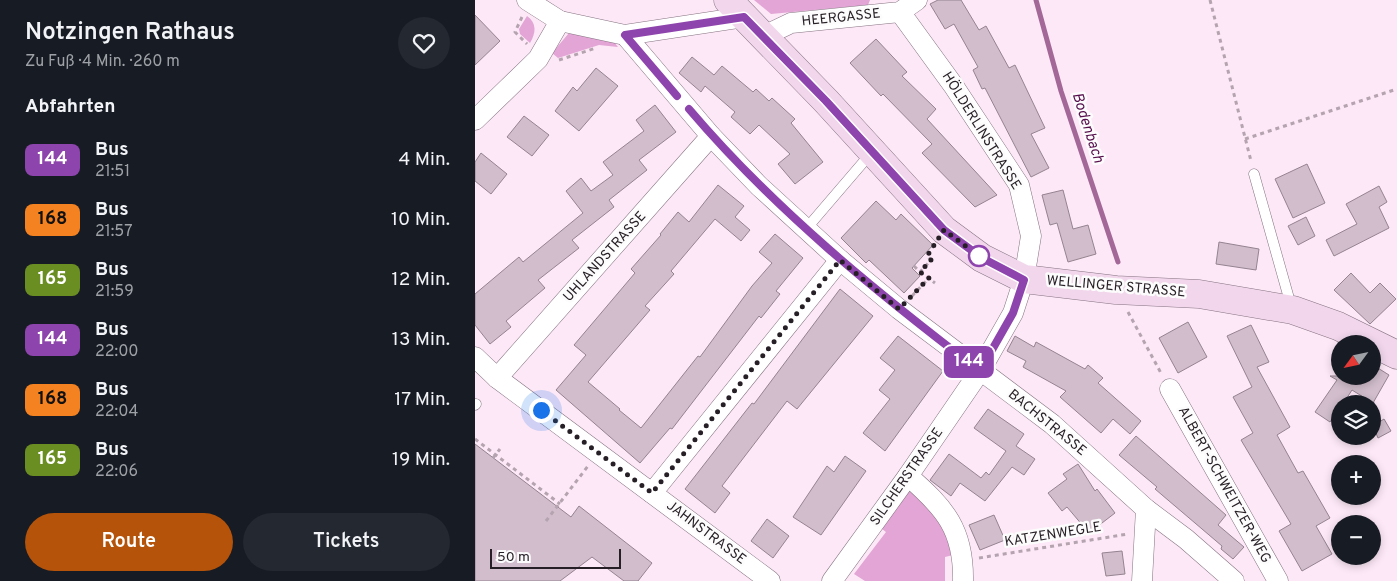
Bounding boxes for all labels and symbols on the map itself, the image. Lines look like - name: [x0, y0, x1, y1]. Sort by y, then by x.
- street label: HEERGASSE: [801, 5, 881, 31]
- street label: HÖLDERLINSTRASSE: [938, 68, 1025, 193]
- water label: Bodenbach: [1067, 90, 1107, 166]
- street label: UHLANDSTRASSE: [560, 208, 650, 306]
- unlabelled marker: [968, 245, 990, 267]
- street label: WELLINGER STRASSE: [1046, 272, 1186, 302]
- north arrow: [1331, 335, 1381, 385]
- line badge: 144: [940, 346, 998, 378]
- street label: BACHSTRASSE: [1004, 386, 1090, 460]
- your location: [529, 398, 554, 423]
- street label: ALBERT-SCHWEITZER-WEG: [1174, 404, 1274, 566]
- street label: SILCHERSTRASSE: [867, 425, 947, 529]
- street label: JAHNSTRASSE: [663, 497, 749, 569]
- street label: KATZENWEGLE: [1003, 519, 1103, 551]
- scale bar: [490, 546, 621, 569]

